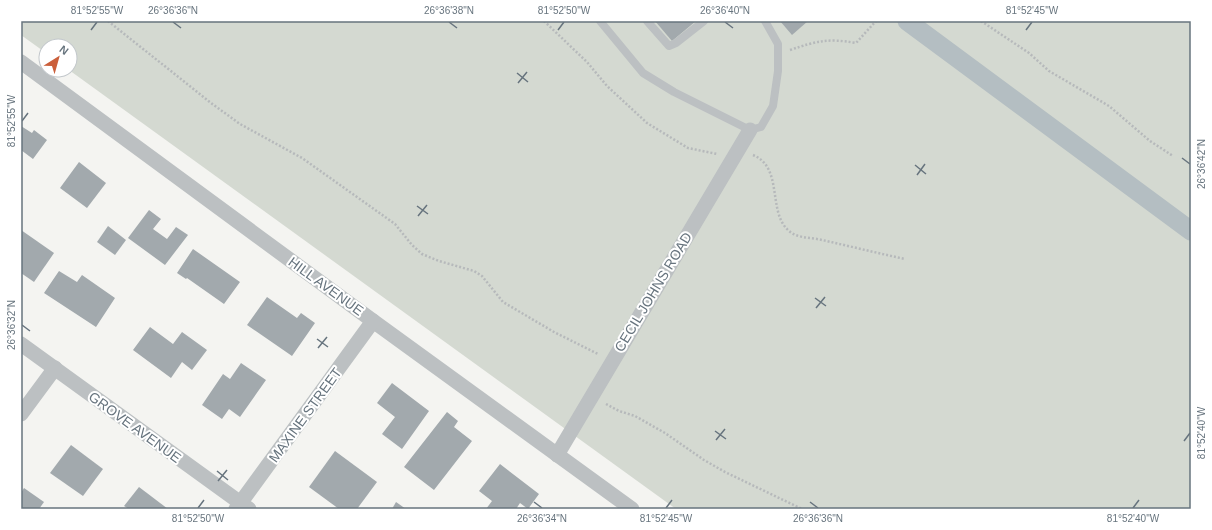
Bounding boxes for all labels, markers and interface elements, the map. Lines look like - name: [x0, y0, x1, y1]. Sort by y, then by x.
- text: 81°52'55"W: [71, 5, 124, 16]
- text: 26°36'36"N: [148, 5, 198, 16]
- text: 26°36'38"N: [424, 5, 474, 16]
- text: 81°52'50"W: [538, 5, 591, 16]
- text: 26°36'40"N: [700, 5, 750, 16]
- text: 81°52'45"W: [1006, 5, 1059, 16]
- north arrow: [38, 38, 78, 78]
- text: N: [57, 43, 71, 57]
- text: 81°52'55"W: [6, 94, 17, 147]
- text: 26°36'42"N: [1196, 139, 1207, 189]
- street label: CECIL JOHNS ROAD: [611, 229, 695, 355]
- street label: HILL AVENUE: [285, 253, 367, 319]
- text: 26°36'32"N: [6, 300, 17, 350]
- street label: MAXINE STREET: [265, 364, 345, 465]
- street label: GROVE AVENUE: [86, 388, 184, 466]
- text: 81°52'40"W: [1196, 406, 1207, 459]
- text: 81°52'50"W: [172, 513, 225, 524]
- text: 26°36'34"N: [517, 513, 567, 524]
- text: 81°52'45"W: [640, 513, 693, 524]
- text: 26°36'36"N: [793, 513, 843, 524]
- text: 81°52'40"W: [1107, 513, 1160, 524]

